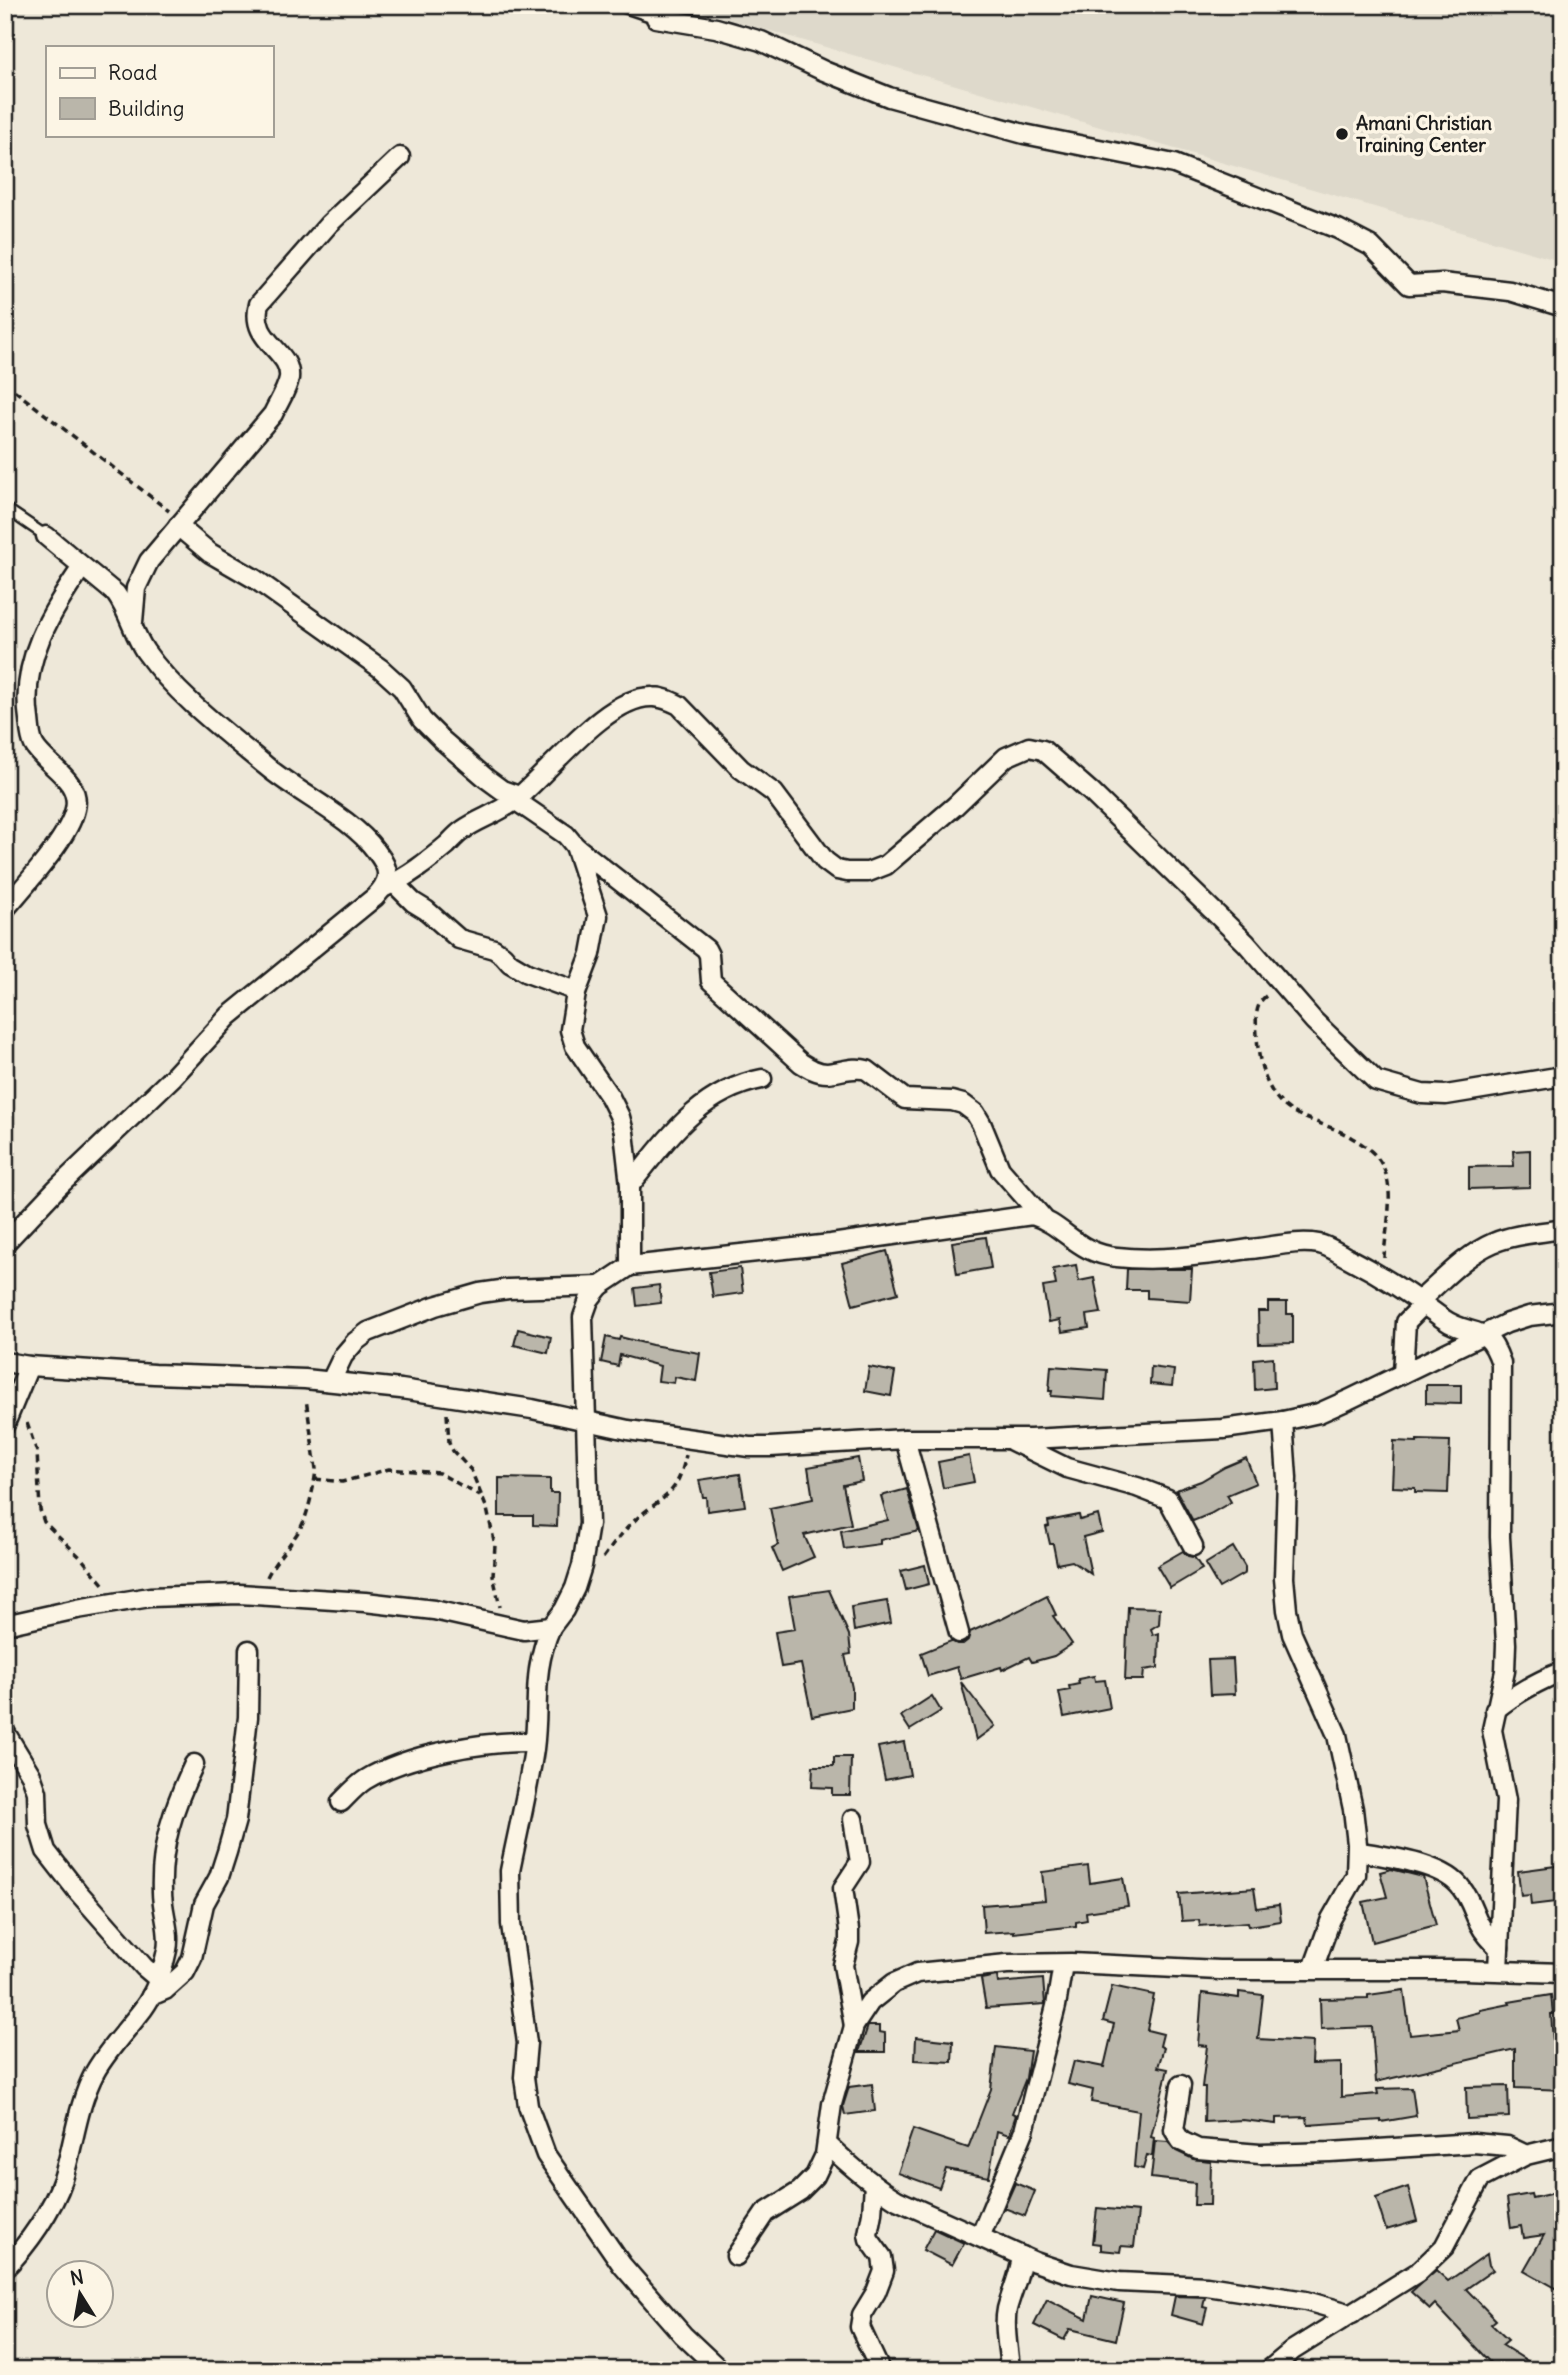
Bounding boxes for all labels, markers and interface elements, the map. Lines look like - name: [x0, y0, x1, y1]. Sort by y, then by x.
- legend: [46, 46, 273, 136]
- text: Road: [108, 59, 157, 86]
- text: Building: [108, 95, 184, 122]
- place label: Amani Christian Training Center: [1356, 111, 1492, 157]
- marker: Amani Christian Training Center: [1334, 126, 1350, 142]
- north arrow: [46, 2260, 116, 2330]
- text: N: [68, 2264, 85, 2290]

